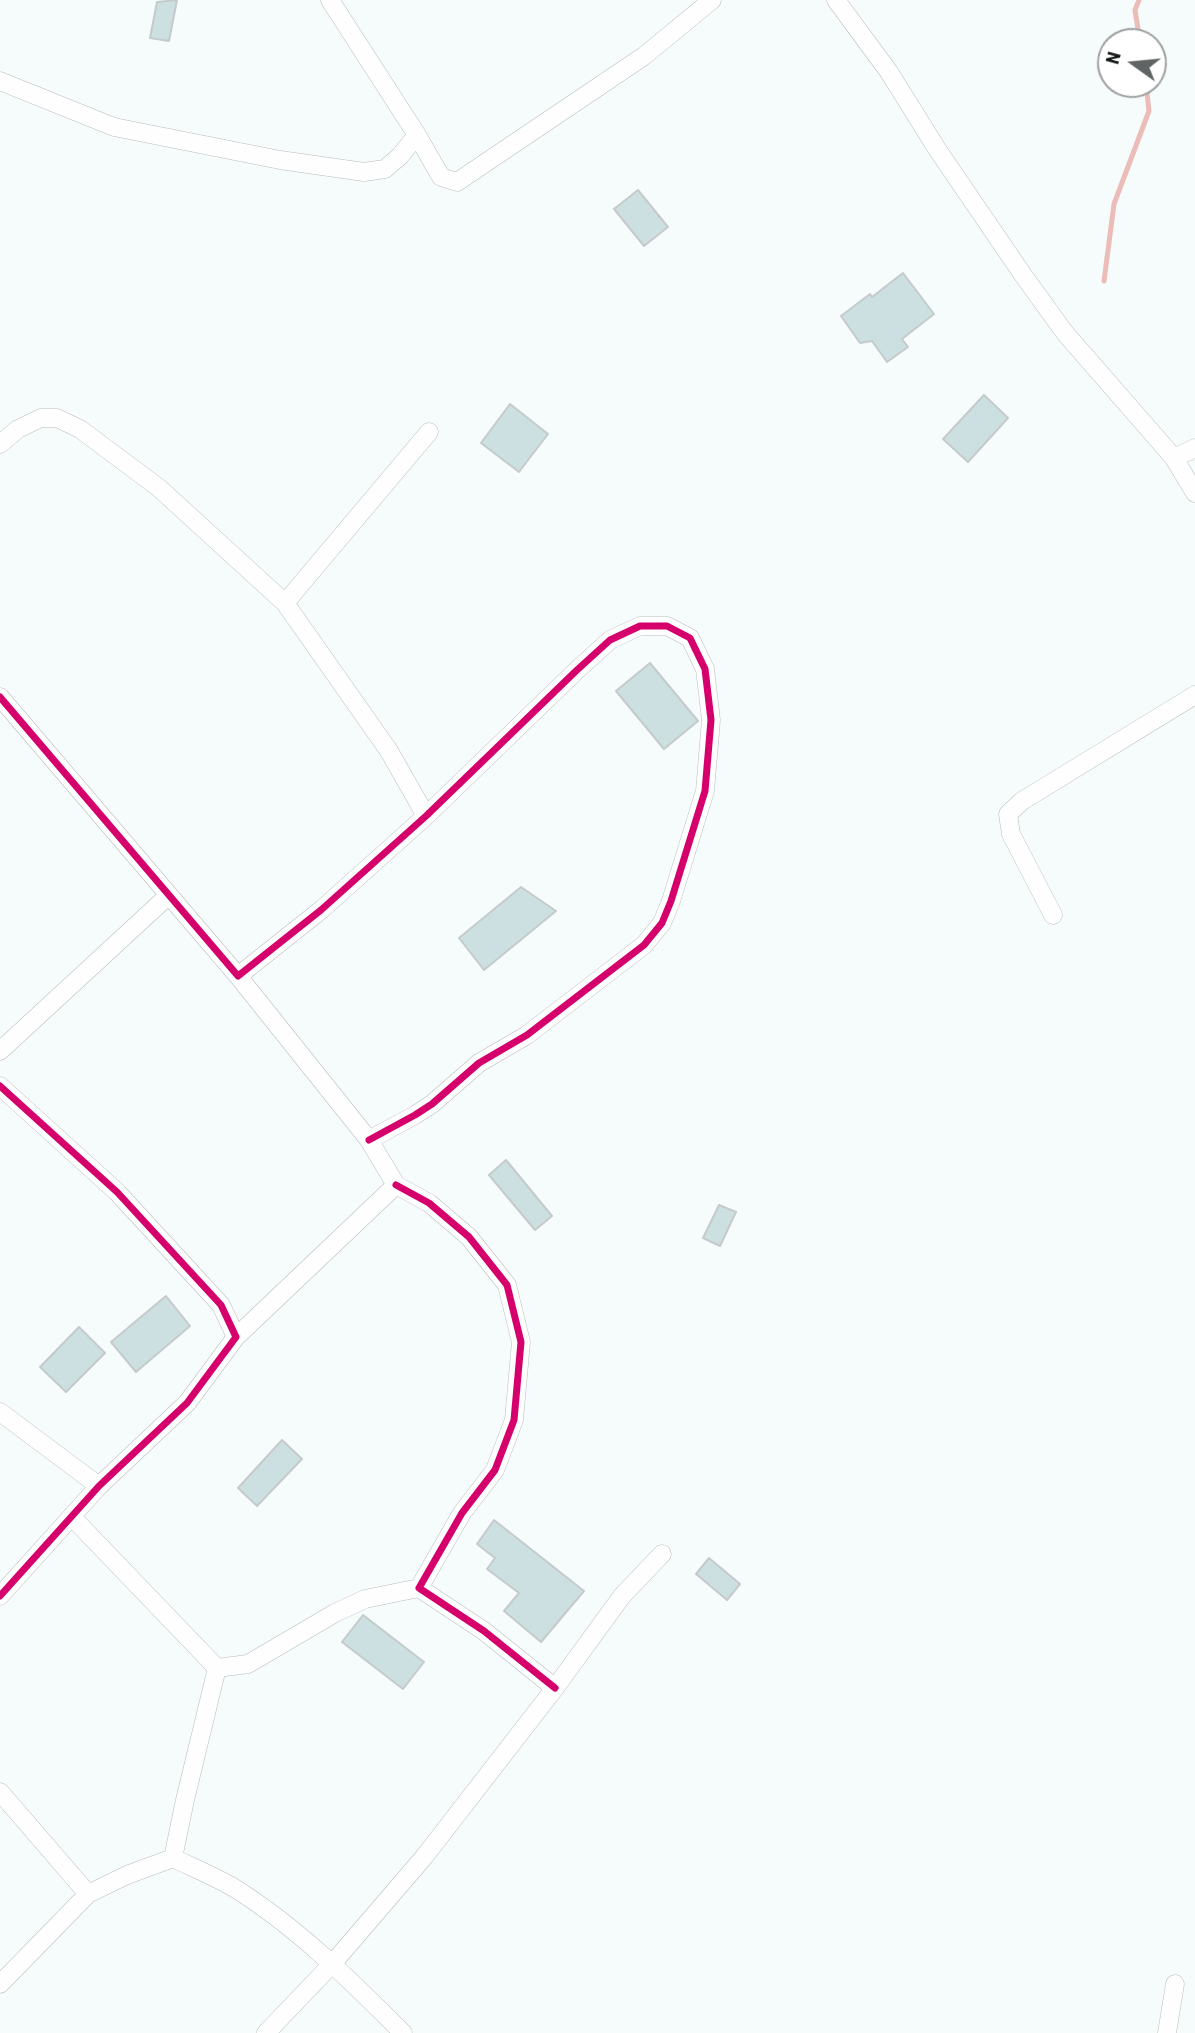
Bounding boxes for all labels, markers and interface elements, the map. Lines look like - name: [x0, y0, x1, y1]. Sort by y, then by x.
- north arrow: [1097, 28, 1167, 98]
- text: N: [1101, 49, 1126, 67]

